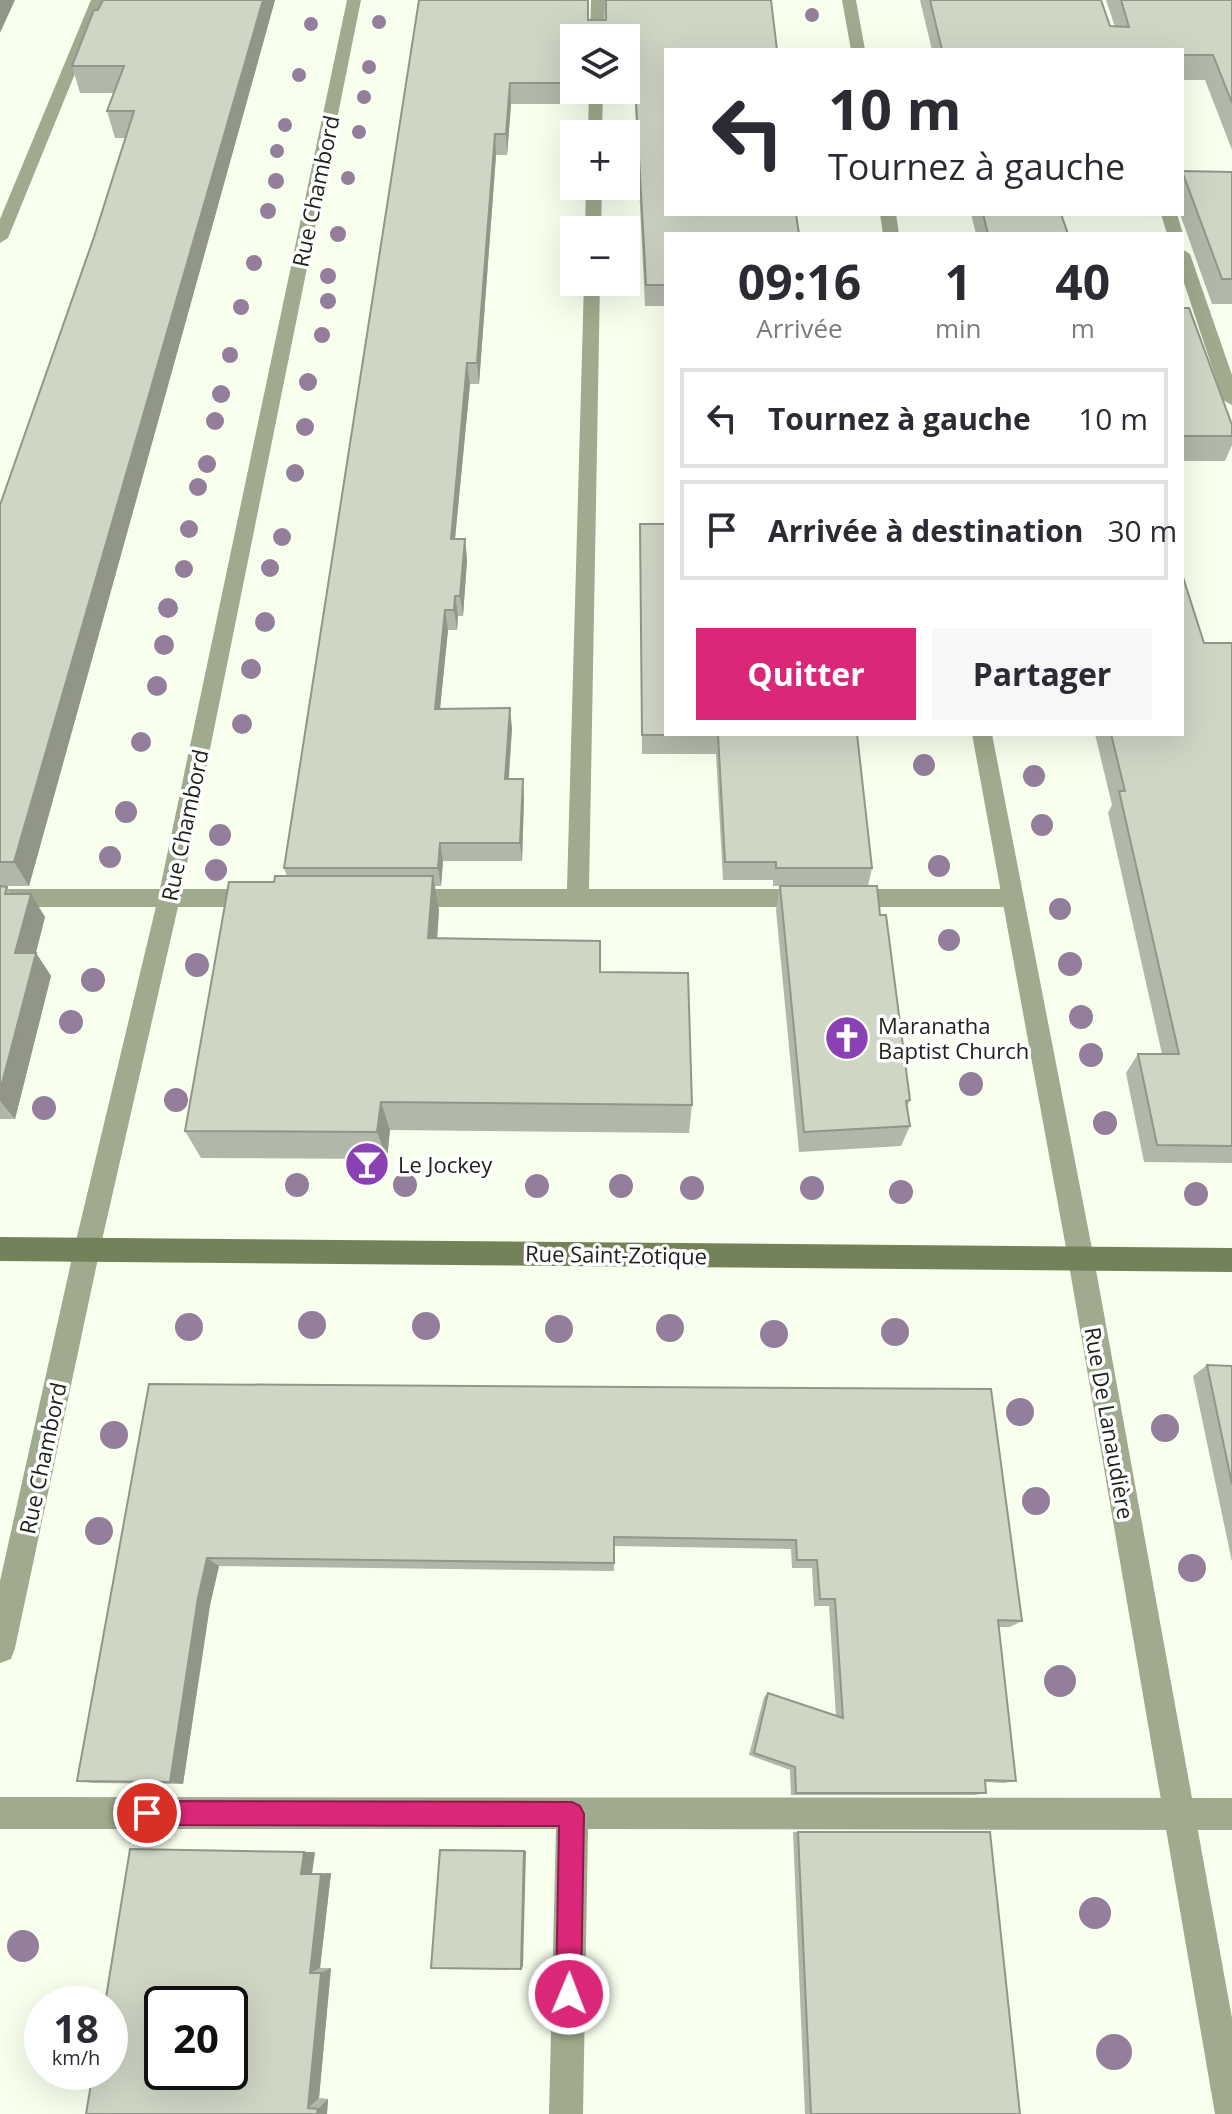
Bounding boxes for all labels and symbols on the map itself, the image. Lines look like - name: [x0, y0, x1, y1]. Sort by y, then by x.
- street label: Rue Chambord: [284, 112, 346, 270]
- street label: Rue Chambord: [153, 746, 215, 904]
- place label: Maranatha Baptist Church: [878, 1010, 1029, 1065]
- church icon: Maranatha Baptist Church: [823, 1014, 871, 1062]
- bar icon: Le Jockey: [343, 1140, 391, 1188]
- place label: Le Jockey: [398, 1149, 493, 1179]
- street label: Rue Saint-Zotique: [525, 1237, 707, 1271]
- street label: Rue De Lanaudière: [1078, 1324, 1142, 1522]
- street label: Rue Chambord: [11, 1379, 73, 1537]
- pin: [113, 1779, 181, 1847]
- position arrow: [527, 1952, 611, 2036]
- speed limit sign: 20: [144, 1986, 248, 2090]

